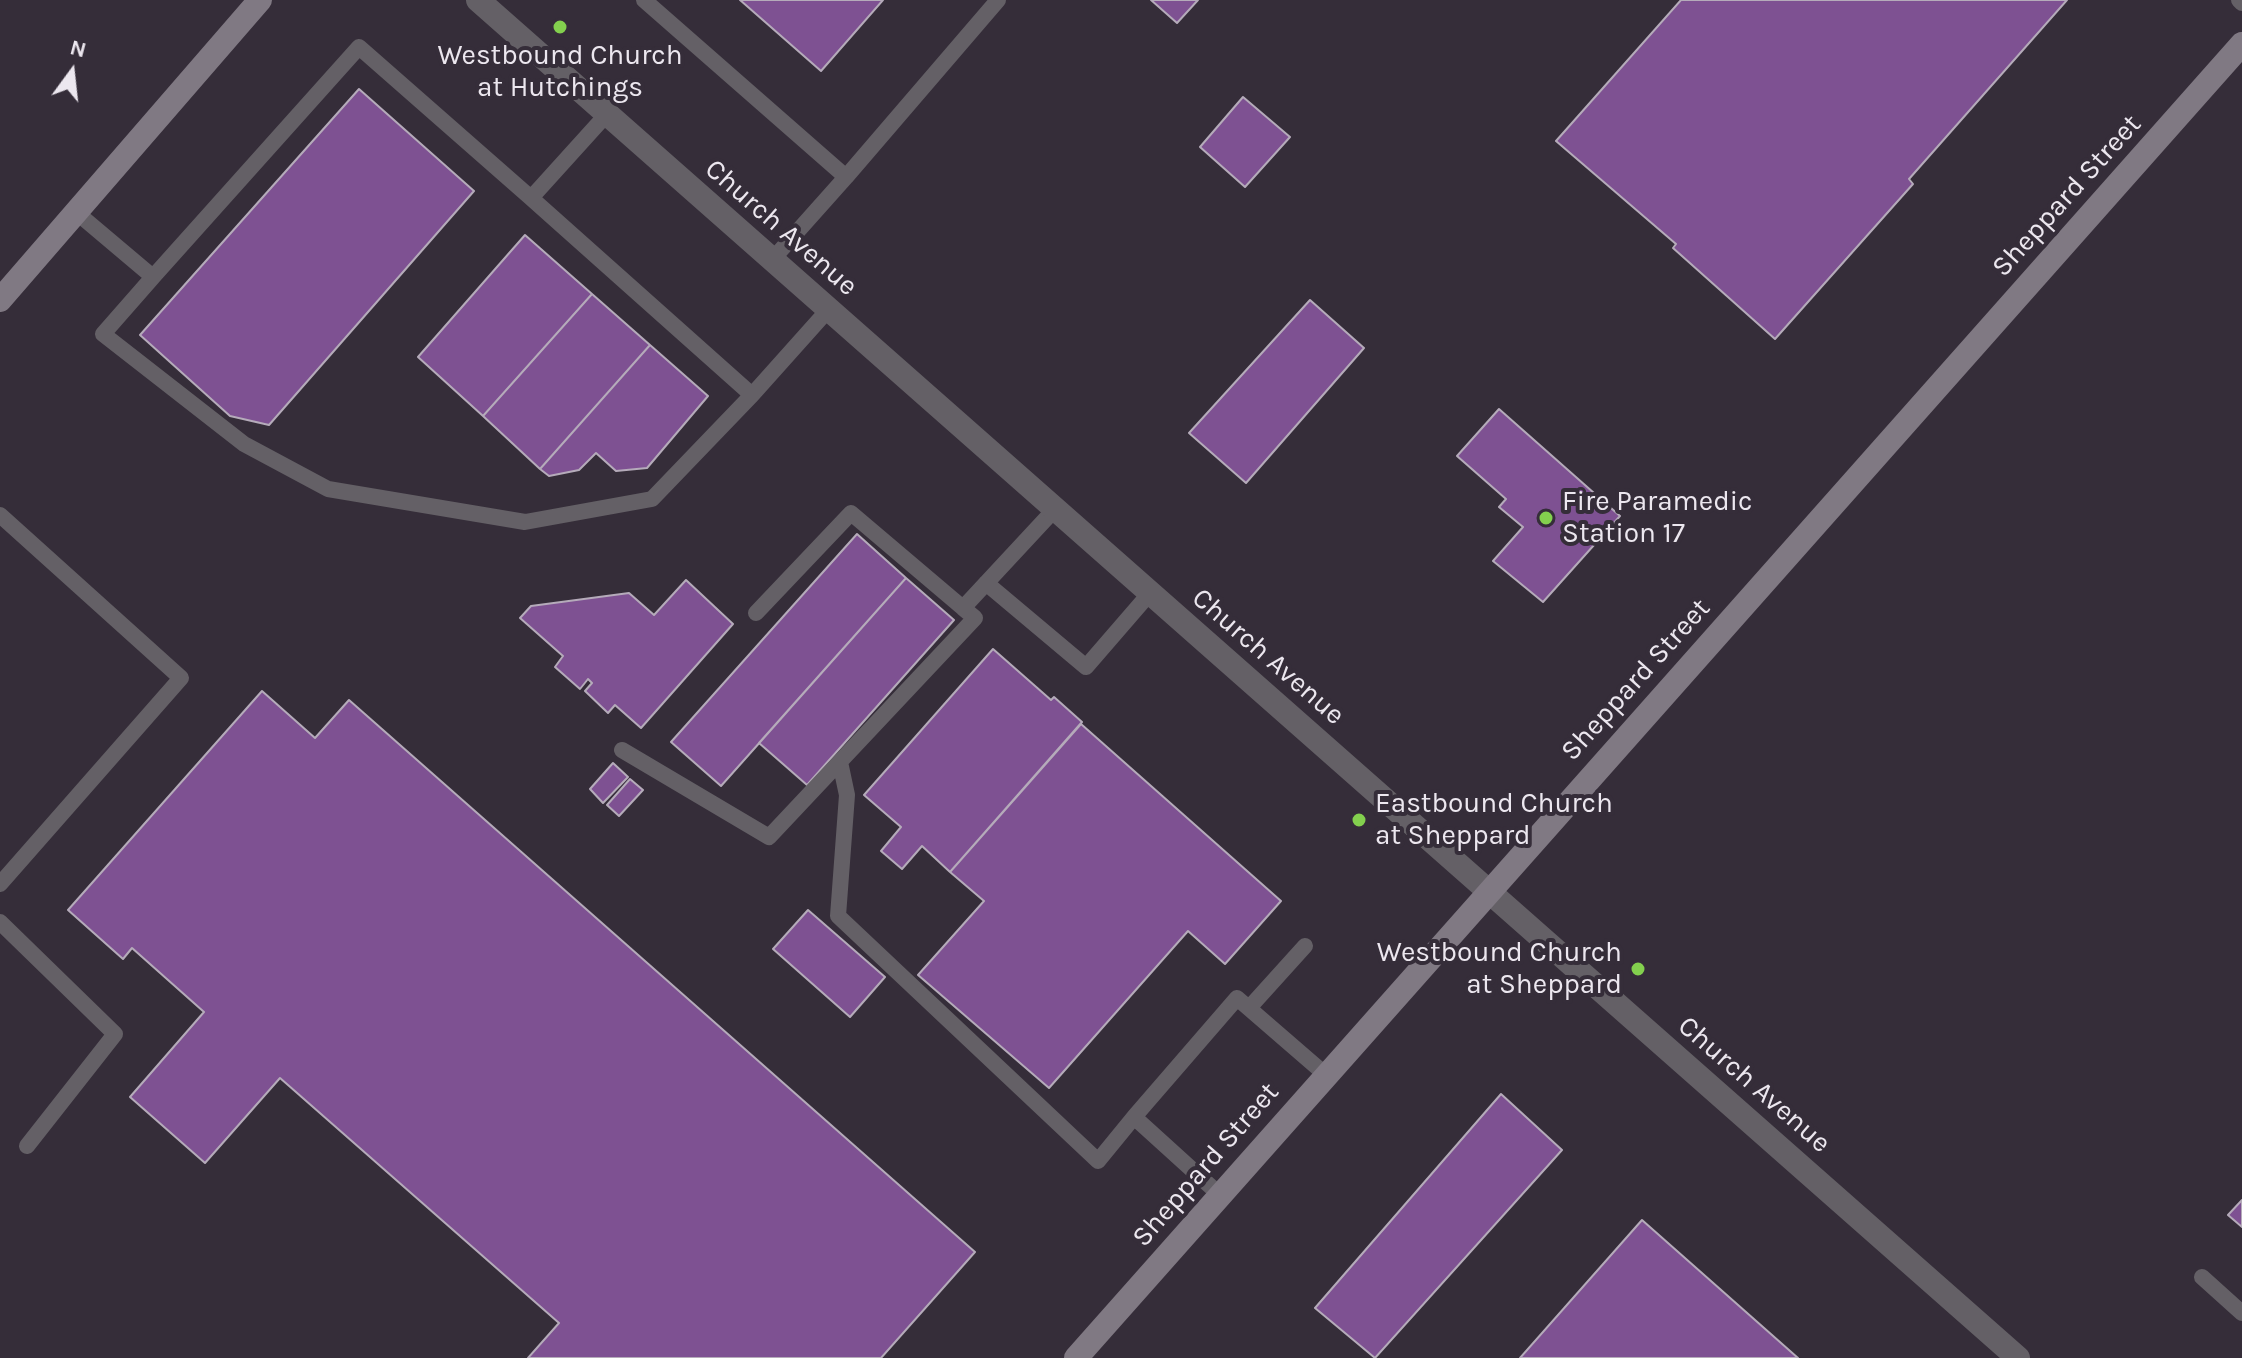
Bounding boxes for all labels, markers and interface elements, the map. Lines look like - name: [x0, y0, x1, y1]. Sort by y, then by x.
- marker: Westbound Church at Hutchings: [551, 18, 569, 36]
- north arrow: [32, 32, 112, 112]
- text: N: [67, 34, 89, 63]
- place label: Westbound Church at Hutchings: [437, 39, 683, 105]
- street label: Sheppard Street: [1985, 108, 2149, 284]
- street label: Church Avenue: [698, 153, 864, 303]
- place label: Fire Paramedic Station 17: [1562, 485, 1753, 551]
- marker: Fire Paramedic Station 17: [1537, 509, 1555, 527]
- street label: Church Avenue: [1185, 582, 1351, 732]
- street label: Sheppard Street: [1554, 592, 1718, 768]
- place label: Eastbound Church at Sheppard: [1375, 787, 1613, 853]
- marker: Eastbound Church at Sheppard: [1350, 811, 1368, 829]
- place label: Westbound Church at Sheppard: [1377, 936, 1622, 1002]
- marker: Westbound Church at Sheppard: [1629, 960, 1647, 978]
- street label: Church Avenue: [1671, 1010, 1837, 1160]
- street label: Sheppard Street: [1126, 1076, 1286, 1254]

